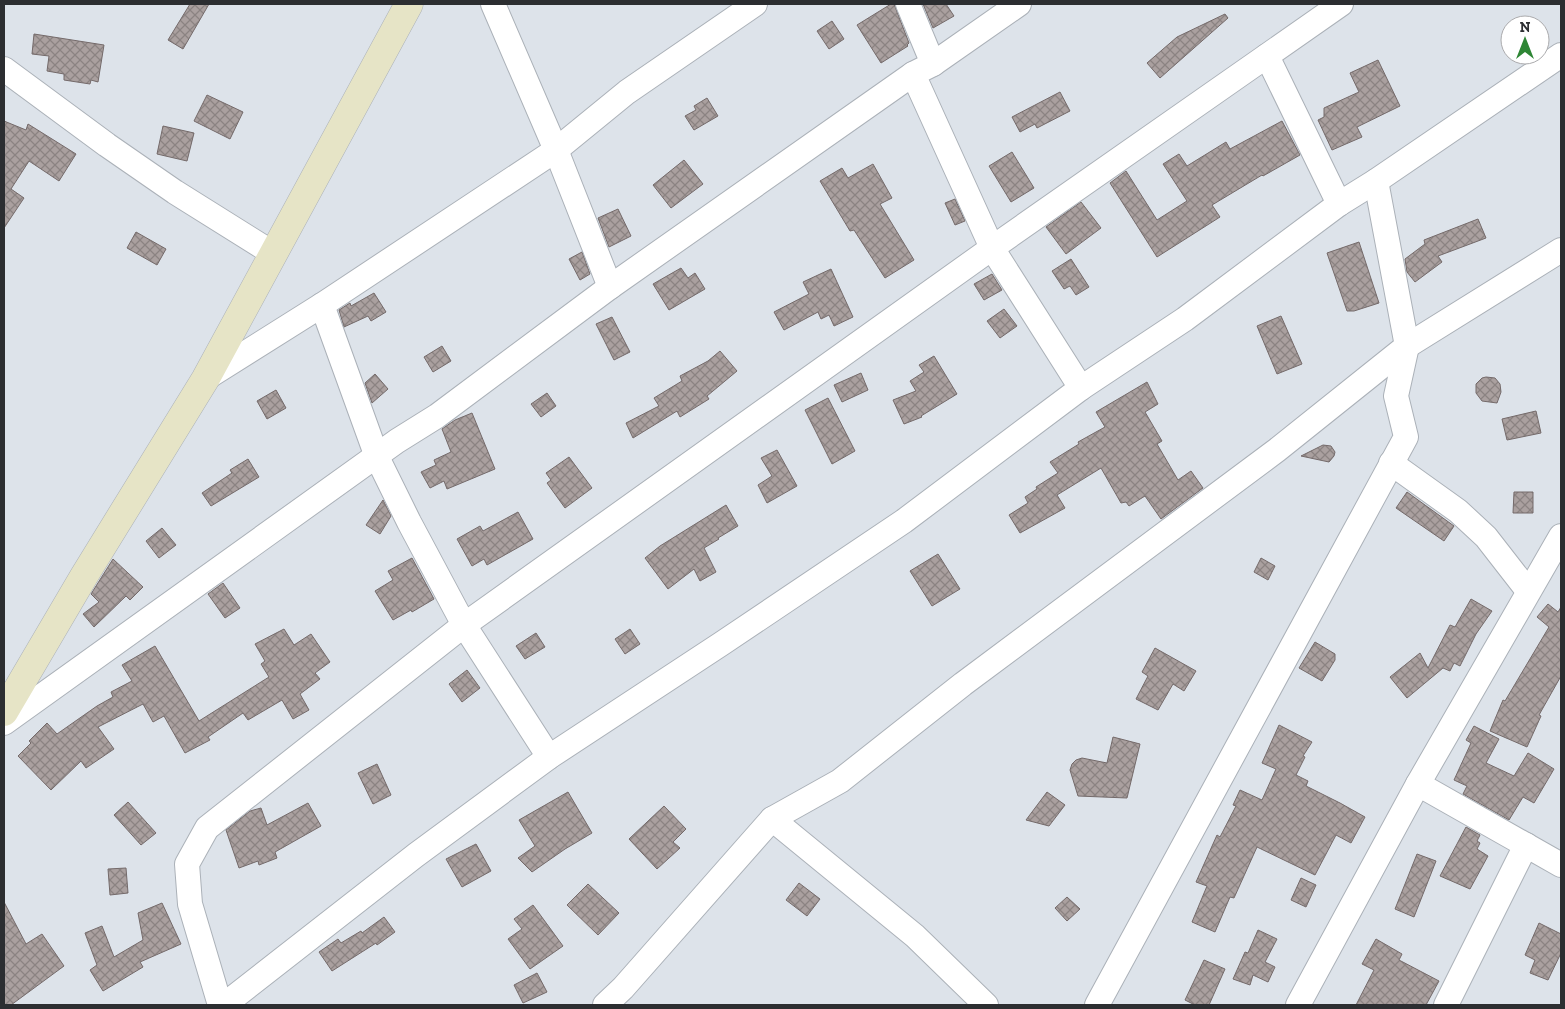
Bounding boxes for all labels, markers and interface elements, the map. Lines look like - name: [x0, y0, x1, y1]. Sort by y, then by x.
- north arrow: [1500, 15, 1550, 65]
- text: N: [1520, 19, 1531, 36]

